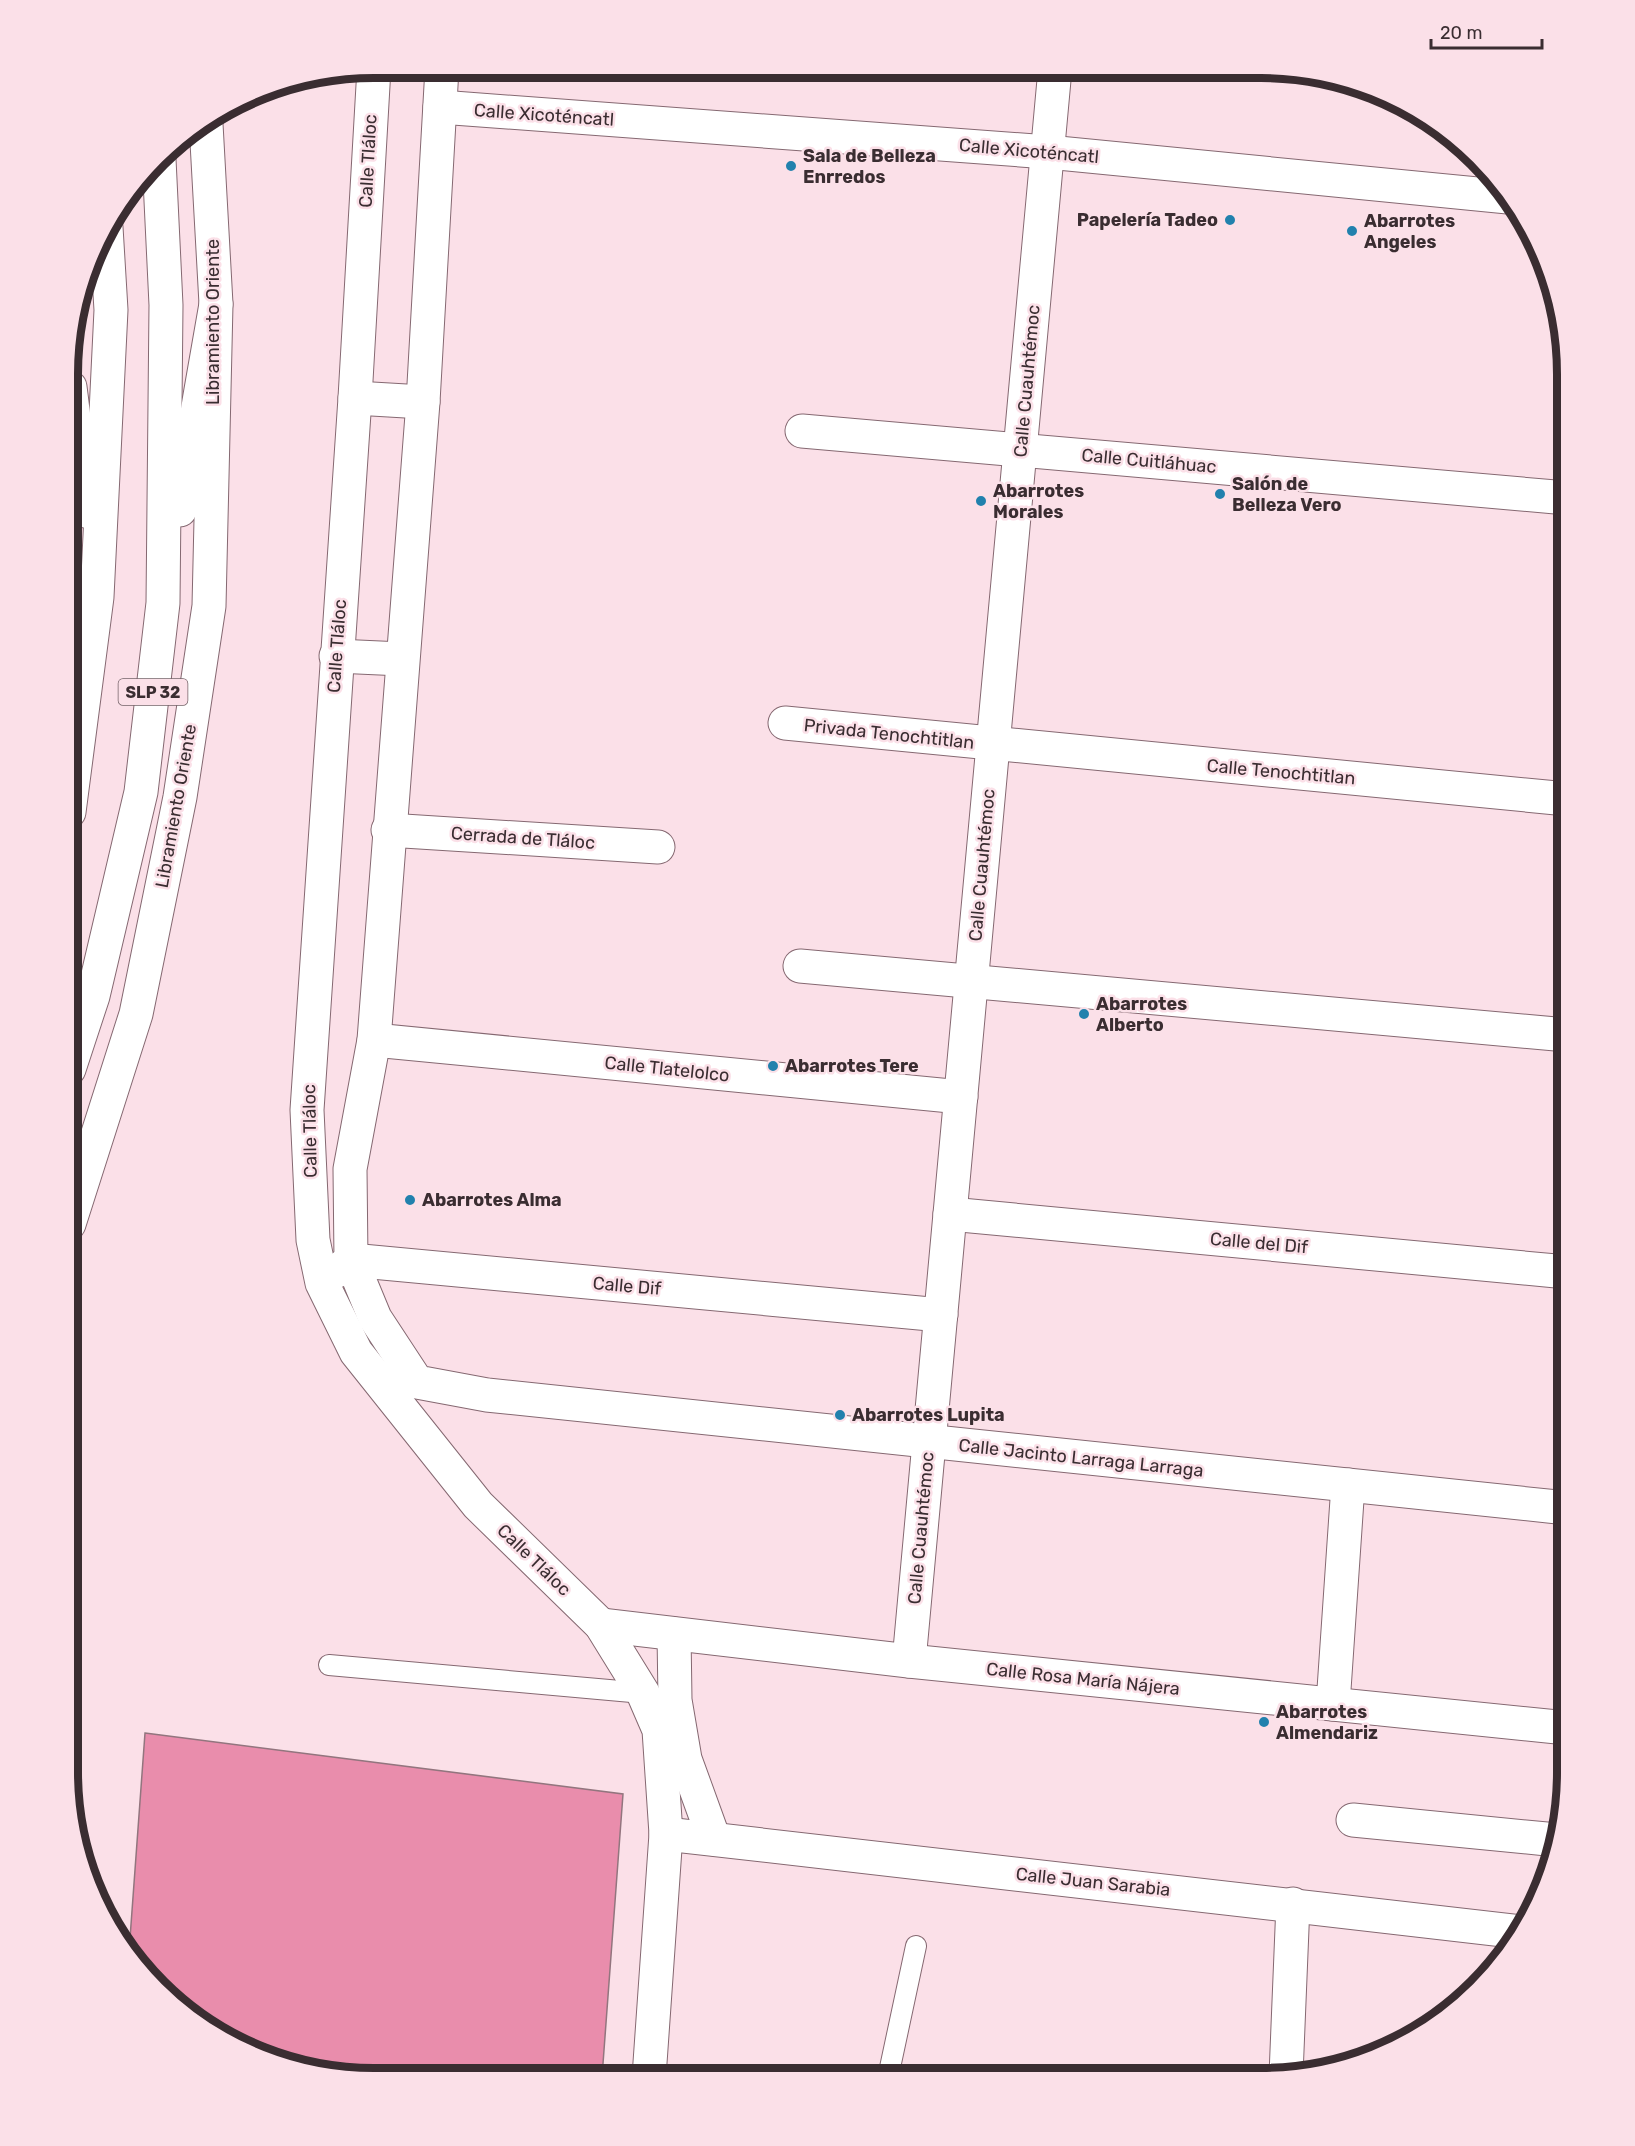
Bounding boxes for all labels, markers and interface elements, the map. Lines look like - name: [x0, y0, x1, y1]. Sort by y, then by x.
- scale bar: [1431, 12, 1542, 50]
- text: 20 m: [1440, 22, 1482, 44]
- street label: Calle Xicoténcatl: [473, 99, 615, 131]
- street label: Calle Tláloc: [355, 114, 381, 208]
- street label: Calle Xicoténcatl: [958, 134, 1100, 168]
- place label: Sala de Belleza Enrredos: [803, 145, 936, 188]
- marker: Sala de Belleza Enrredos: [784, 159, 798, 173]
- place label: Papelería Tadeo: [1077, 209, 1218, 231]
- place label: Abarrotes Angeles: [1364, 210, 1455, 253]
- marker: Papelería Tadeo: [1223, 213, 1237, 227]
- marker: Abarrotes Angeles: [1345, 224, 1359, 238]
- street label: Libramiento Oriente: [202, 239, 224, 405]
- street label: Calle Cuauhtémoc: [1009, 304, 1045, 458]
- street label: Calle Cuitláhuac: [1081, 444, 1217, 478]
- place label: Salón de Belleza Vero: [1232, 473, 1342, 516]
- place label: Abarrotes Morales: [993, 480, 1084, 523]
- marker: Salón de Belleza Vero: [1213, 487, 1227, 501]
- marker: Abarrotes Morales: [974, 494, 988, 508]
- street label: Calle Tláloc: [323, 598, 351, 694]
- road number: SLP 32: [118, 679, 188, 705]
- street label: Privada Tenochtitlan: [803, 714, 975, 754]
- street label: Libramiento Oriente: [151, 722, 201, 890]
- street label: Calle Tenochtitlan: [1206, 755, 1356, 789]
- street label: Calle Cuauhtémoc: [964, 788, 1000, 942]
- street label: Cerrada de Tláloc: [450, 822, 596, 854]
- place label: Abarrotes Alberto: [1096, 993, 1187, 1036]
- marker: Abarrotes Alberto: [1077, 1007, 1091, 1021]
- street label: Calle Tlatelolco: [603, 1052, 731, 1086]
- place label: Abarrotes Tere: [785, 1055, 919, 1077]
- marker: Abarrotes Tere: [766, 1059, 780, 1073]
- street label: Calle Tláloc: [298, 1084, 322, 1178]
- place label: Abarrotes Alma: [422, 1189, 562, 1211]
- marker: Abarrotes Alma: [403, 1193, 417, 1207]
- street label: Calle del Dif: [1209, 1228, 1309, 1258]
- street label: Calle Dif: [592, 1272, 662, 1300]
- place label: Abarrotes Lupita: [852, 1404, 1005, 1426]
- marker: Abarrotes Lupita: [833, 1408, 847, 1422]
- street label: Calle Jacinto Larraga Larraga: [957, 1434, 1205, 1482]
- street label: Calle Cuauhtémoc: [903, 1451, 939, 1605]
- street label: Calle Tláloc: [493, 1520, 575, 1601]
- street label: Calle Rosa María Nájera: [985, 1658, 1181, 1700]
- place label: Abarrotes Almendariz: [1276, 1701, 1378, 1744]
- marker: Abarrotes Almendariz: [1257, 1715, 1271, 1729]
- street label: Calle Juan Sarabia: [1015, 1863, 1171, 1901]

